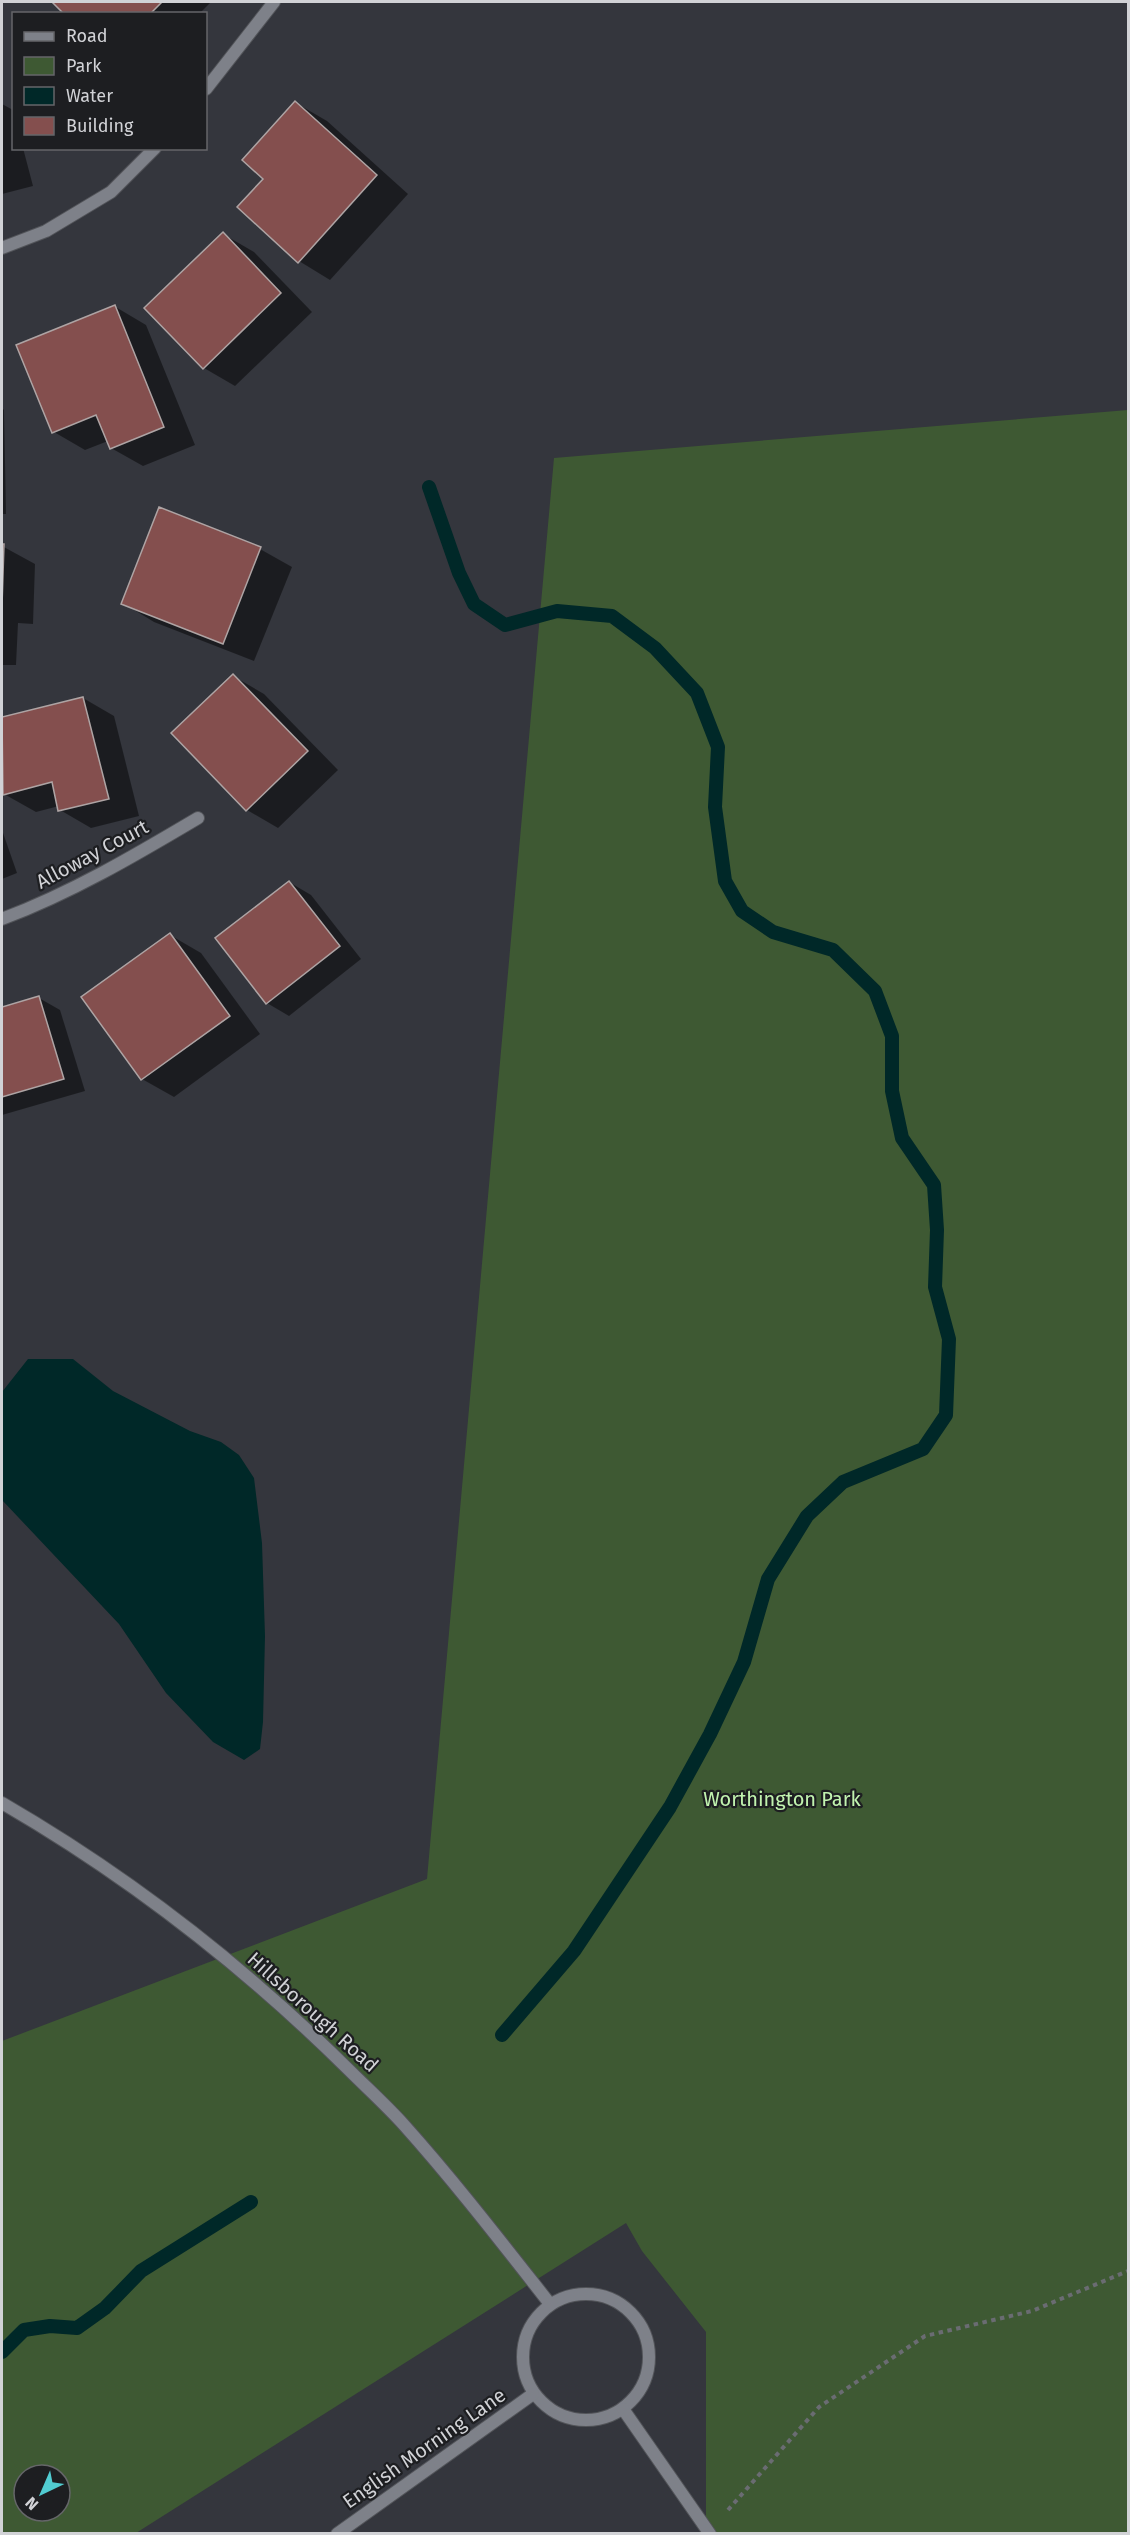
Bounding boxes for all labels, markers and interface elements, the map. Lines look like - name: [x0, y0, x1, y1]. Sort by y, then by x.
- legend: [12, 12, 207, 150]
- text: Road: [66, 25, 108, 47]
- text: Park: [66, 55, 102, 77]
- text: Water: [66, 85, 113, 107]
- text: Building: [66, 115, 134, 137]
- street label: Alloway Court: [32, 814, 153, 894]
- park label: Worthington Park: [703, 1787, 861, 1811]
- street label: Hillsborough Road: [243, 1947, 383, 2077]
- street label: English Morning Lane: [338, 2383, 510, 2513]
- north arrow: [12, 2463, 72, 2523]
- text: N: [22, 2493, 42, 2514]

